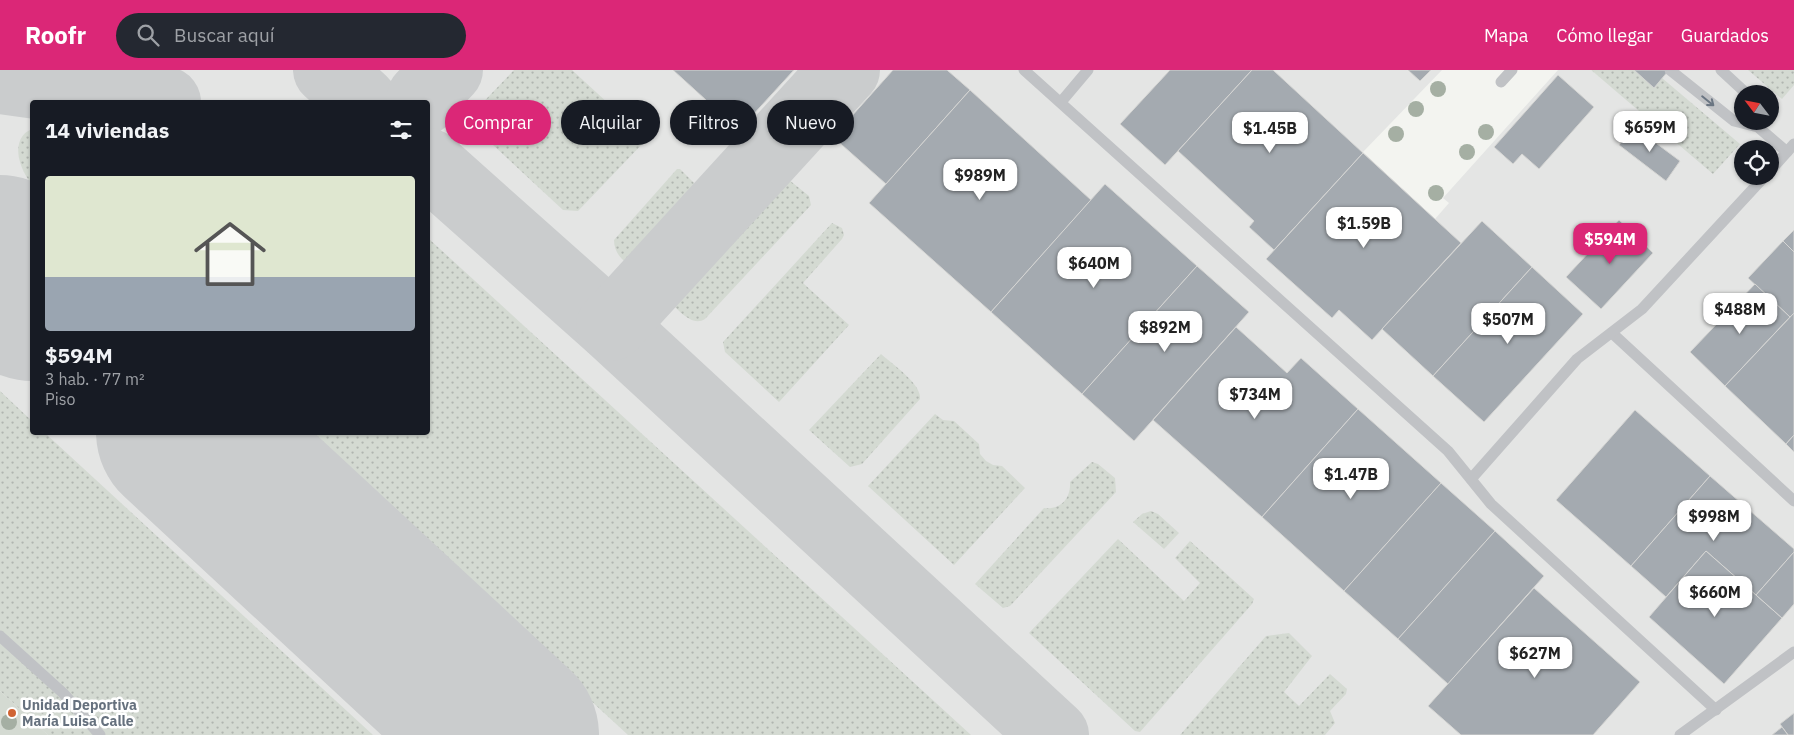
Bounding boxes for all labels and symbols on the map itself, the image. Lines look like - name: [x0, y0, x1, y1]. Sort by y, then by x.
- north arrow: [1734, 85, 1779, 130]
- one-way arrow: [1701, 95, 1714, 106]
- pin: $659M: [1615, 111, 1685, 153]
- pin: $1.45B: [1229, 112, 1311, 154]
- pin: $989M: [945, 158, 1015, 201]
- pin: $1.59B: [1323, 206, 1405, 249]
- pin: $594M: [1575, 222, 1645, 265]
- pin: $640M: [1059, 246, 1129, 289]
- pin: $488M: [1705, 292, 1775, 335]
- pin: $507M: [1473, 302, 1543, 345]
- pin: $892M: [1130, 310, 1200, 353]
- pin: $734M: [1220, 378, 1290, 420]
- pin: $1.47B: [1310, 458, 1392, 500]
- pin: $998M: [1679, 500, 1749, 542]
- pin: $660M: [1680, 576, 1750, 618]
- pin: $627M: [1500, 636, 1570, 679]
- place label: Unidad Deportiva María Luisa Calle: [22, 696, 137, 730]
- marker: Unidad Deportiva María Luisa Calle: [6, 707, 18, 719]

